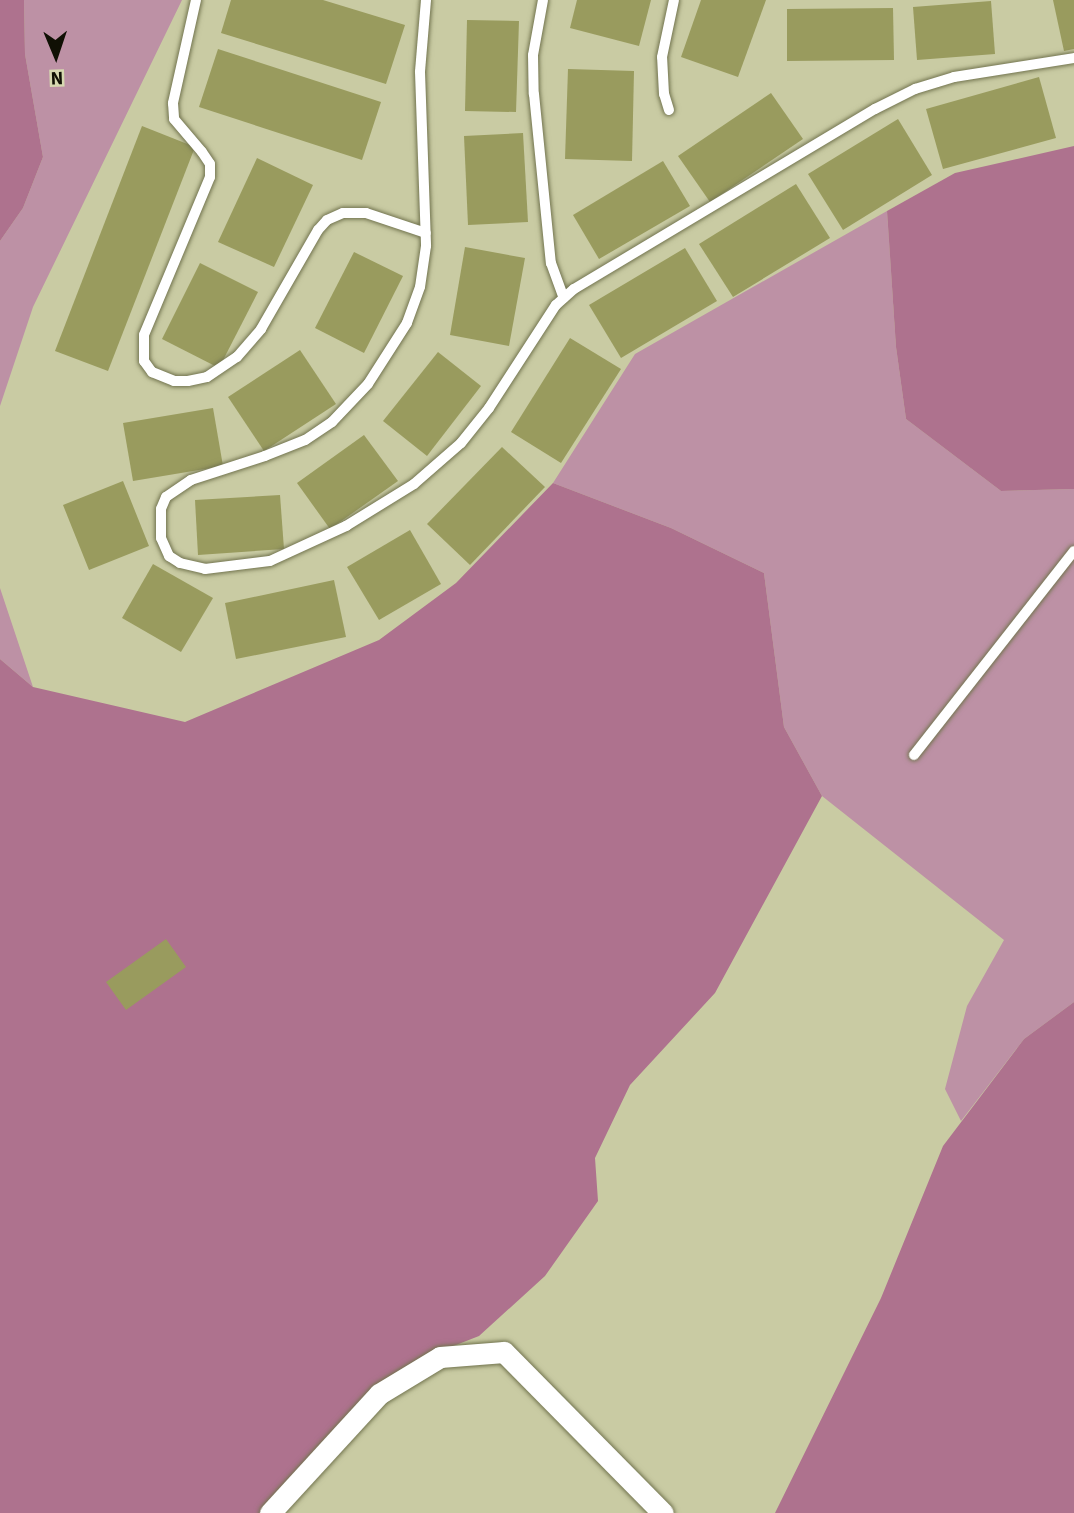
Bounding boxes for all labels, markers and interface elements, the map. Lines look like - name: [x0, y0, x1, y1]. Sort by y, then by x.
- north arrow: [21, 21, 91, 91]
- text: N: [50, 64, 64, 91]

